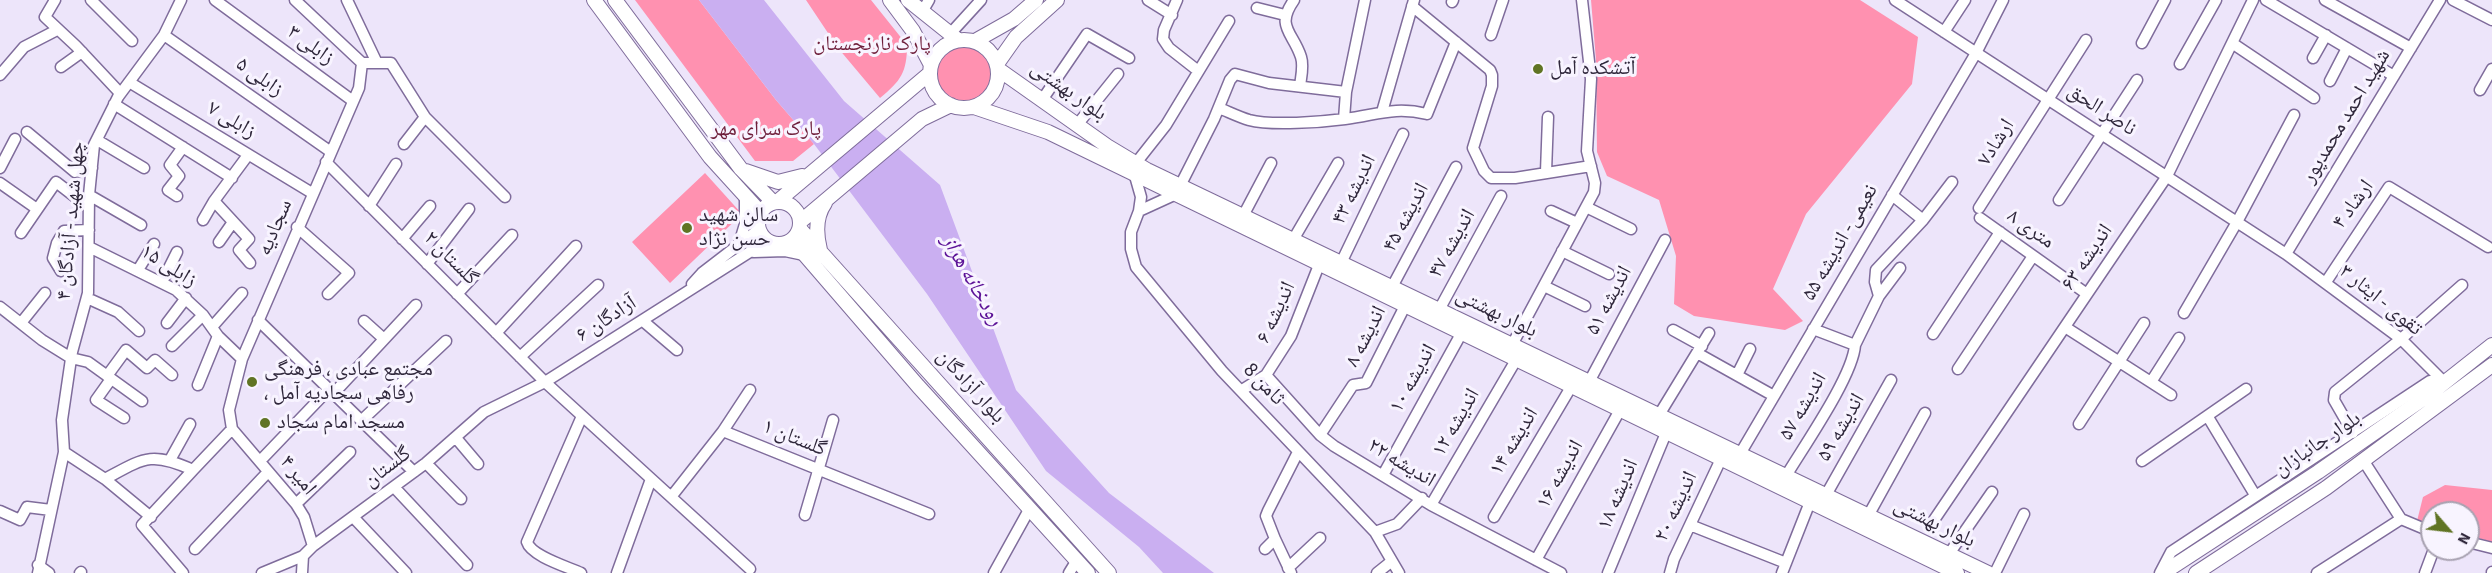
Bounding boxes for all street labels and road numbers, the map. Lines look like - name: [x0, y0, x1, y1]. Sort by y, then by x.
- street label: زابلی ۳: [282, 21, 338, 71]
- street label: شهید احمد محمدپور: [2297, 45, 2397, 189]
- street label: زابلی ۵: [230, 53, 288, 103]
- street label: بلوار بهشتی: [1025, 57, 1111, 127]
- street label: ناصر الحق: [2062, 79, 2140, 143]
- street label: زابلی ۷: [202, 97, 260, 145]
- street label: ارشاد۷: [1973, 115, 2021, 171]
- street label: چهل شهید - آزادگان ۴: [53, 141, 91, 301]
- street label: اندیشه ۴۳: [1327, 151, 1383, 229]
- street label: ارشاد ۴: [2328, 176, 2380, 234]
- street label: اندیشه ۴۵: [1378, 179, 1436, 257]
- street label: نعیمی- اندیشه ۵۵: [1798, 180, 1884, 306]
- street label: سجادیه: [253, 196, 299, 260]
- street label: اندیشه ۴۷: [1424, 205, 1482, 283]
- street label: ۸ متری: [2001, 205, 2059, 255]
- street label: اندیشه ۶۳: [2057, 220, 2119, 296]
- street label: گلستان ۲: [418, 227, 482, 291]
- street label: زابلی ۱۵: [135, 240, 201, 294]
- street label: تقوی - ایثار ۳: [2333, 260, 2427, 342]
- street label: اندیشه ۵۱: [1581, 262, 1639, 340]
- street label: اندیشه ۶: [1252, 278, 1302, 348]
- street label: بلوار بهشتی: [1451, 283, 1541, 345]
- street label: آزادگان ۶: [572, 291, 642, 349]
- street label: اندیشه ۸: [1341, 302, 1393, 372]
- street label: اندیشه ۱۰: [1385, 340, 1443, 418]
- street label: بلوار آزادگان: [930, 345, 1010, 429]
- street label: ثامن 8: [1237, 359, 1289, 411]
- street label: اندیشه ۵۷: [1774, 368, 1834, 446]
- street label: اندیشه ۱۲: [1427, 384, 1487, 462]
- street label: اندیشه ۵۹: [1812, 389, 1872, 467]
- street label: اندیشه ۱۴: [1485, 404, 1545, 480]
- street label: بلوار جانبازان: [2270, 407, 2366, 483]
- street label: گلستان ۱: [758, 415, 830, 463]
- street label: اندیشه ۲۲: [1363, 434, 1439, 494]
- street label: اندیشه ۱۶: [1532, 436, 1590, 514]
- street label: گلستان: [359, 442, 417, 494]
- street label: امیر ۴: [273, 451, 321, 501]
- street label: اندیشه ۱۸: [1593, 456, 1645, 534]
- street label: اندیشه ۲۰: [1650, 468, 1704, 546]
- street label: بلوار بهشتی: [1889, 493, 1979, 555]

